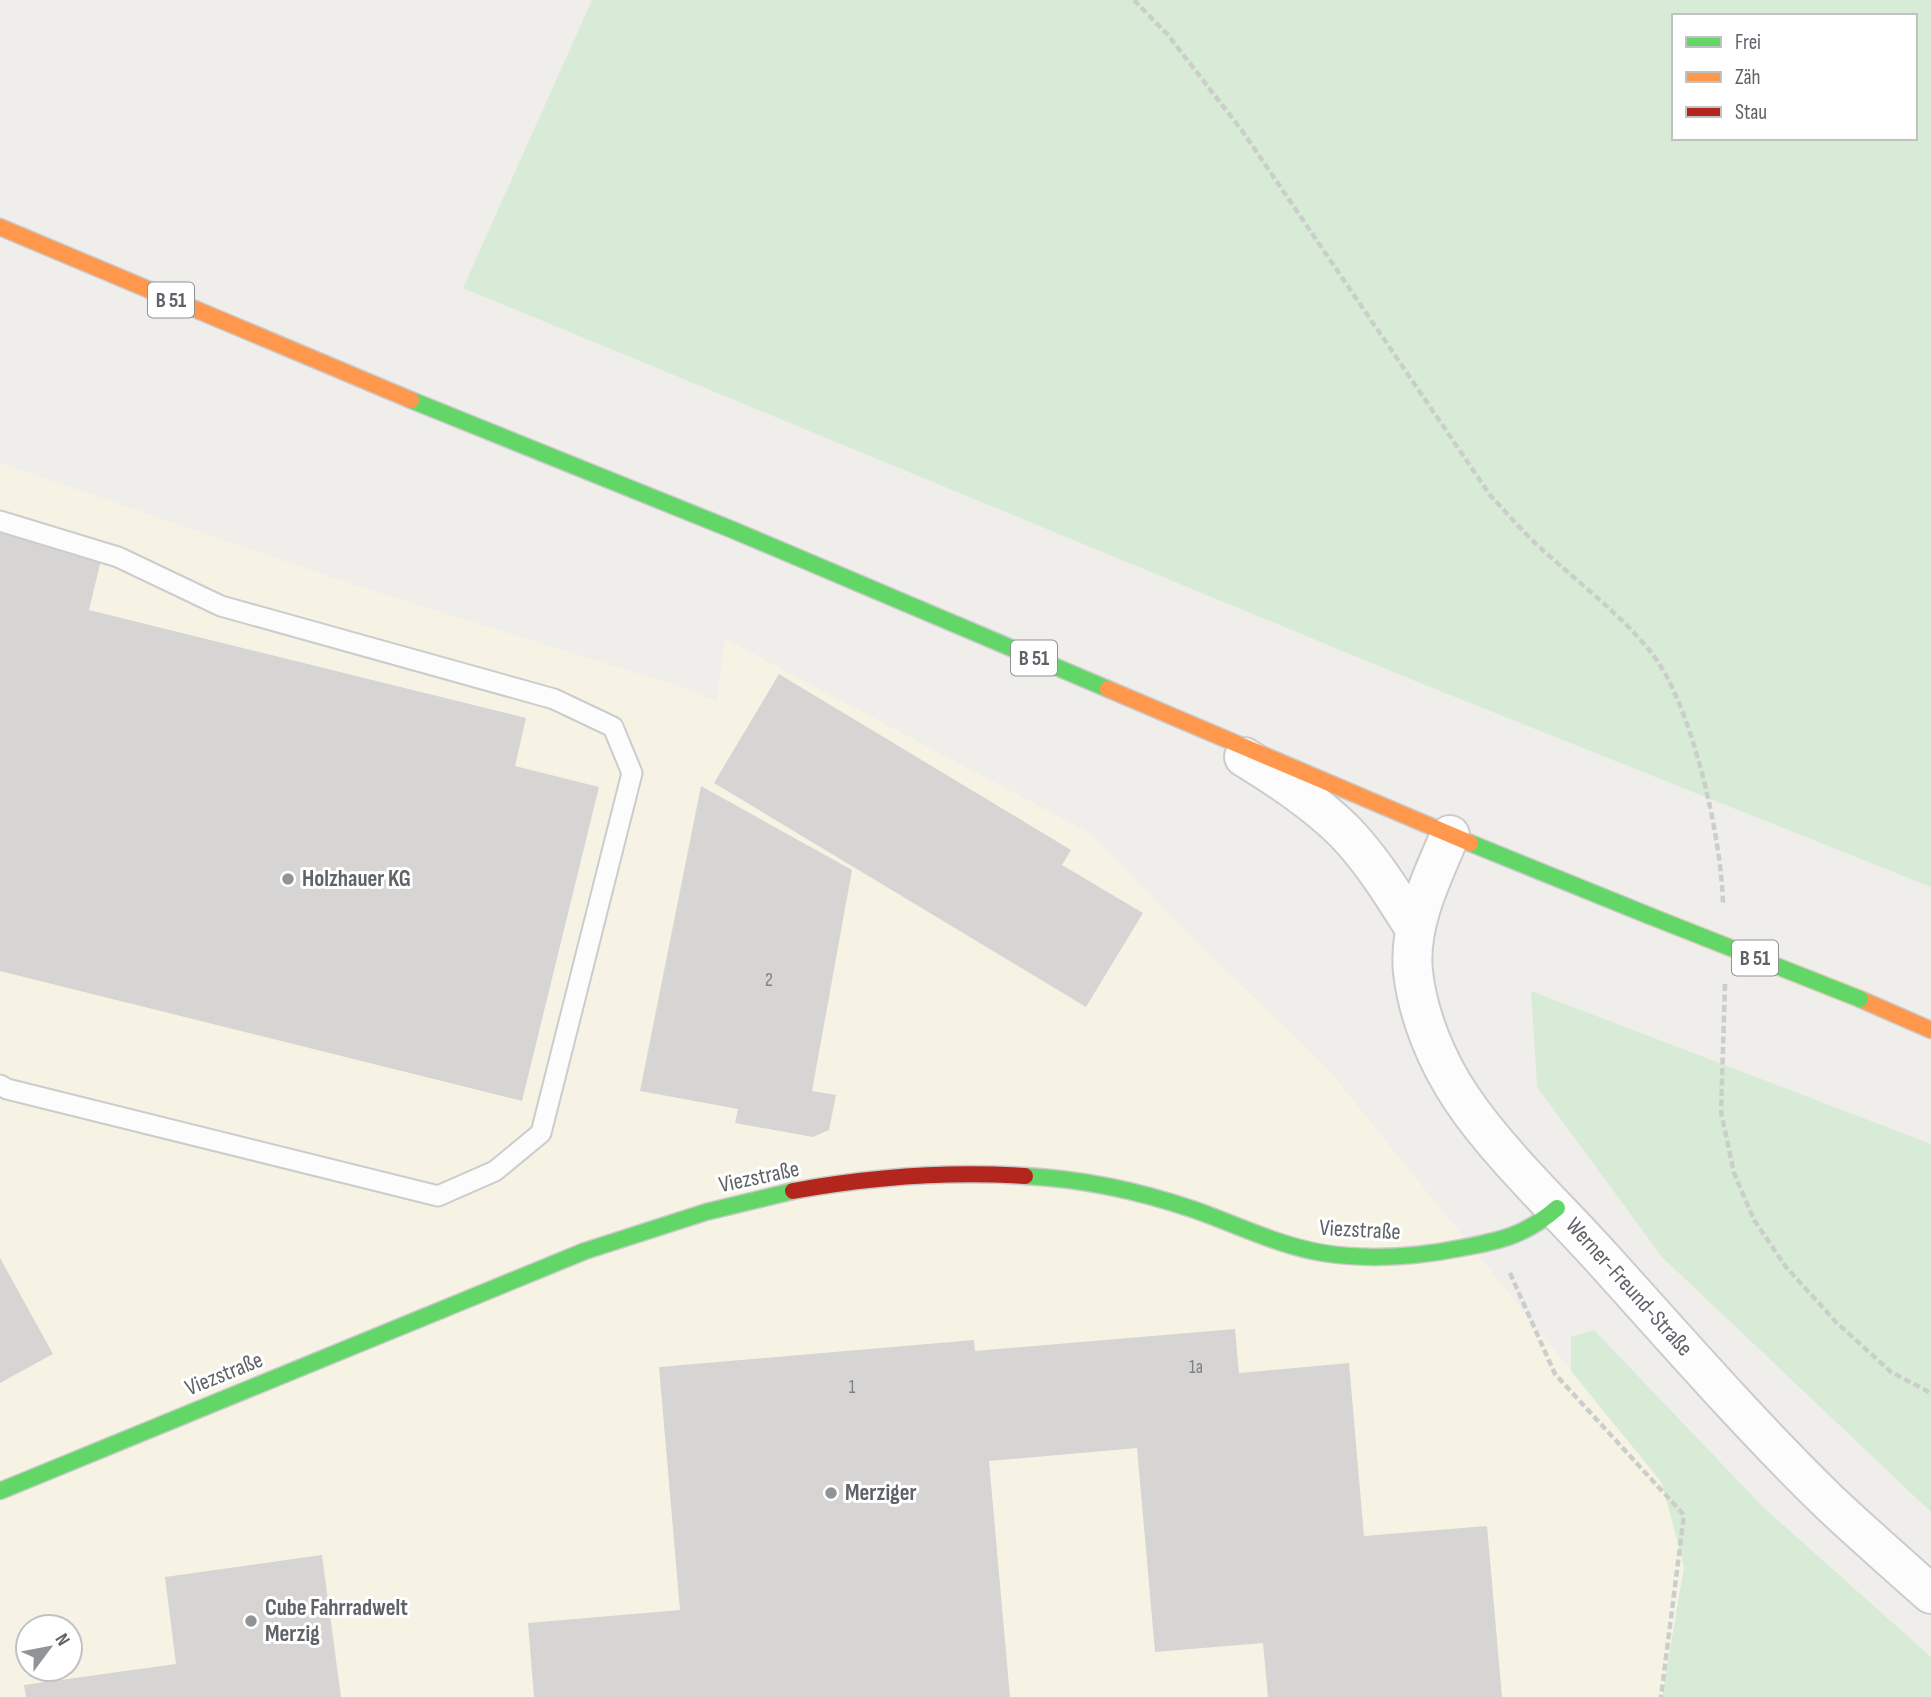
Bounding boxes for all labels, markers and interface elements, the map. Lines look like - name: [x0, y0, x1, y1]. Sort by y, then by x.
- legend: [1672, 14, 1917, 140]
- text: Frei: [1735, 30, 1761, 55]
- text: Zäh: [1735, 65, 1761, 90]
- text: Stau: [1735, 100, 1767, 125]
- road number: B 51: [148, 282, 194, 318]
- road number: B 51: [1011, 640, 1057, 676]
- place label: Holzhauer KG: [302, 865, 411, 893]
- marker: Holzhauer KG: [280, 871, 296, 887]
- road number: B 51: [1732, 940, 1778, 976]
- house number: 2: [765, 969, 773, 992]
- street label: Viezstraße: [716, 1155, 802, 1199]
- street label: Werner-Freund-Straße: [1559, 1212, 1699, 1362]
- street label: Viezstraße: [1319, 1214, 1401, 1246]
- street label: Viezstraße: [181, 1346, 267, 1402]
- house number: 1a: [1189, 1356, 1203, 1379]
- house number: 1: [849, 1376, 856, 1399]
- place label: Merziger: [845, 1479, 917, 1507]
- marker: Merziger: [823, 1485, 839, 1501]
- place label: Cube Fahrradwelt Merzig: [265, 1594, 408, 1648]
- north arrow: [14, 1613, 84, 1683]
- marker: Cube Fahrradwelt Merzig: [243, 1613, 259, 1629]
- text: N: [50, 1629, 75, 1650]

